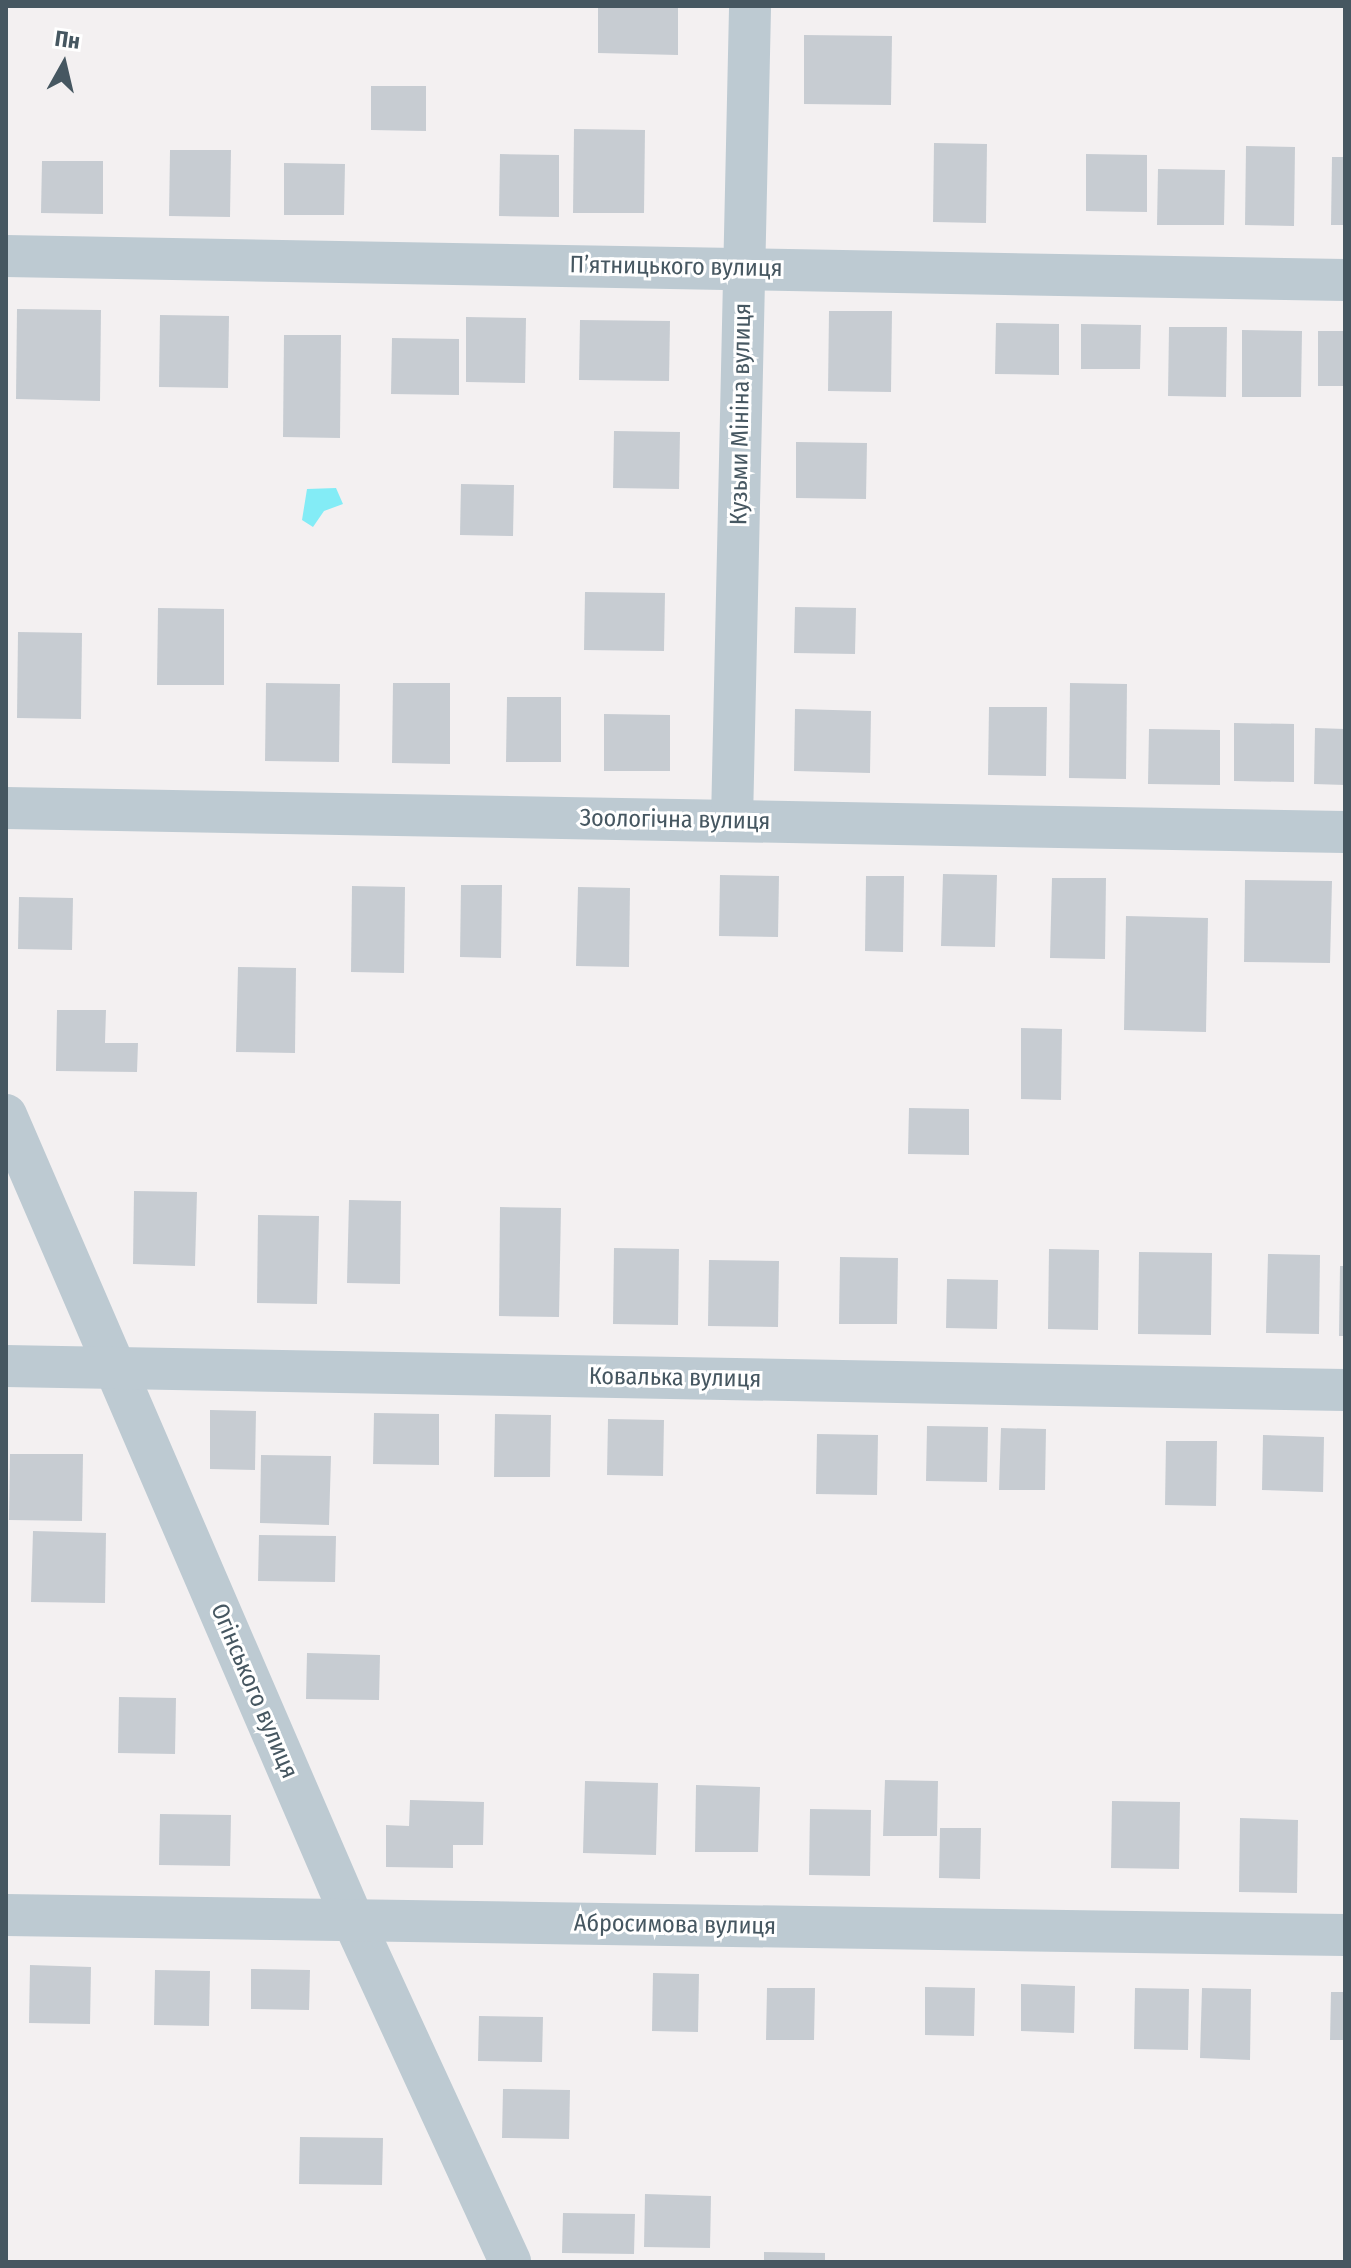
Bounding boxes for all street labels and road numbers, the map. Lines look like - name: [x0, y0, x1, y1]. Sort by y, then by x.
- street label: П’ятницького вулиця: [569, 251, 783, 283]
- street label: Кузьми Мініна вулиця: [725, 303, 757, 525]
- street label: Зоологічна вулиця: [579, 804, 771, 836]
- street label: Ковалька вулиця: [589, 1362, 761, 1394]
- street label: Огінського вулиця: [204, 1599, 304, 1783]
- street label: Абросимова вулиця: [574, 1909, 776, 1941]

